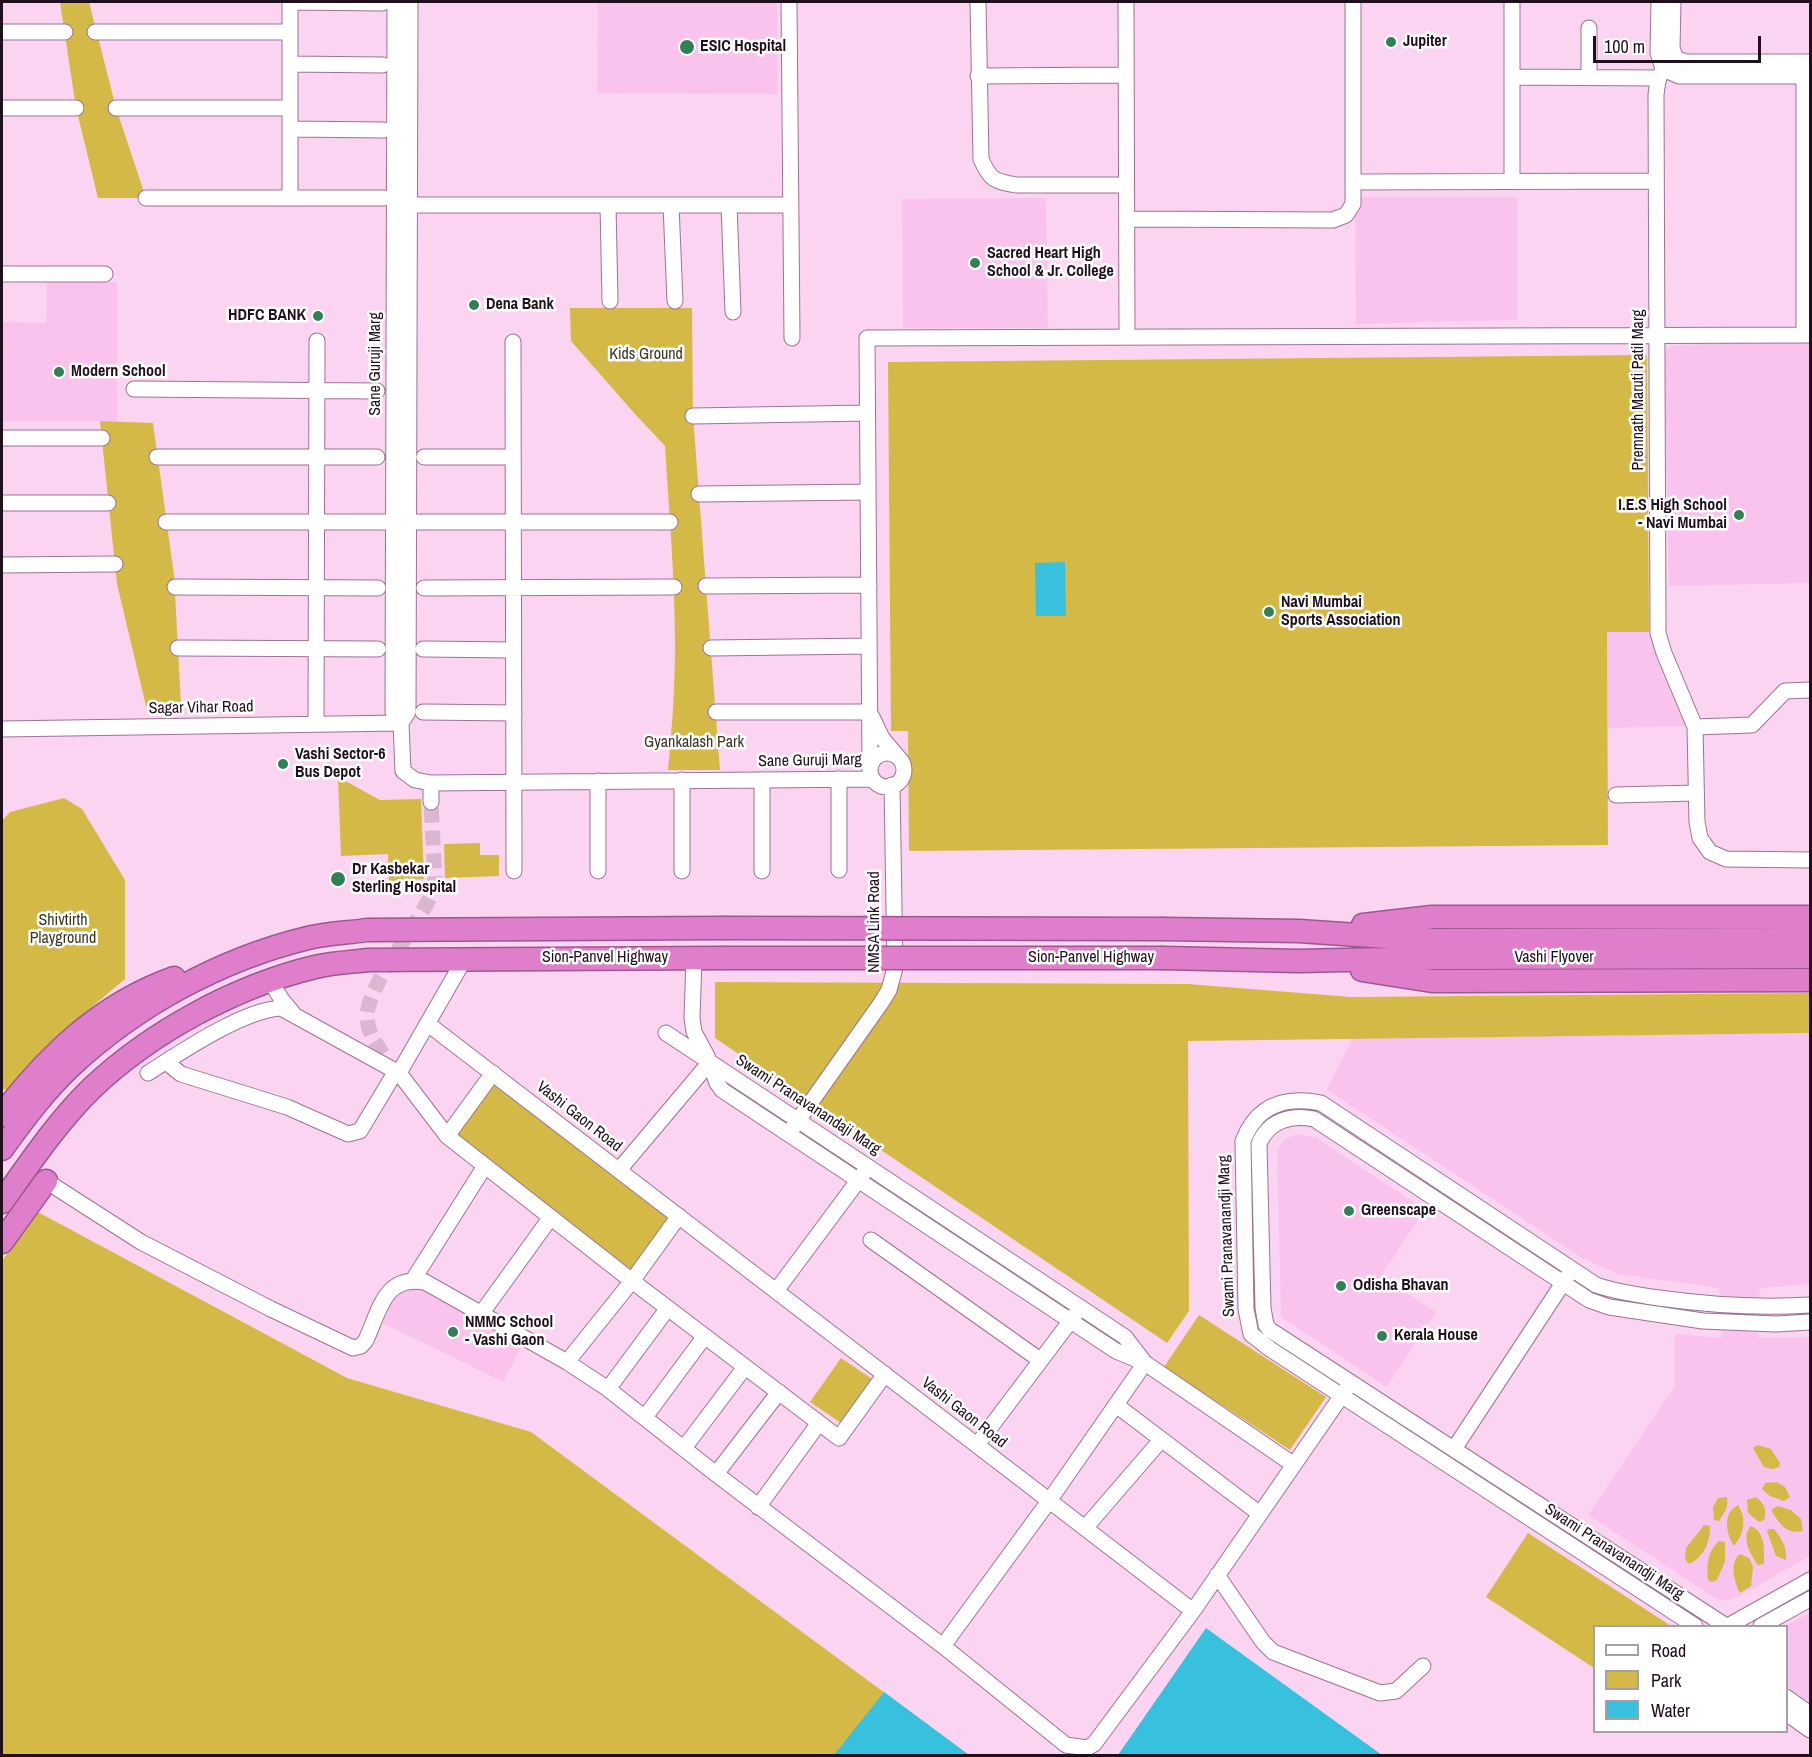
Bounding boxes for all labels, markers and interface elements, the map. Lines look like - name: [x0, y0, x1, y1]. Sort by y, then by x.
- scale bar: [1596, 24, 1764, 62]
- place label: Jupiter: [1403, 32, 1447, 52]
- text: 100 m: [1604, 34, 1645, 59]
- marker: Jupiter: [1384, 35, 1398, 49]
- place label: ESIC Hospital: [700, 37, 786, 57]
- marker: ESIC Hospital: [678, 38, 696, 56]
- place label: Sacred Heart High School & Jr. College: [987, 244, 1114, 282]
- marker: Sacred Heart High School & Jr. College: [968, 256, 982, 270]
- place label: Dena Bank: [486, 295, 554, 315]
- marker: Dena Bank: [467, 298, 481, 312]
- place label: HDFC BANK: [228, 306, 306, 326]
- marker: HDFC BANK: [311, 309, 325, 323]
- street label: Premnath Maruti Patil Marg: [1629, 309, 1649, 471]
- street label: Sane Guruji Marg: [366, 312, 386, 416]
- park label: Kids Ground: [609, 345, 683, 365]
- place label: Modern School: [71, 362, 166, 382]
- marker: Modern School: [52, 365, 66, 379]
- place label: I.E.S High School - Navi Mumbai: [1618, 496, 1727, 534]
- marker: I.E.S High School - Navi Mumbai: [1732, 508, 1746, 522]
- place label: Navi Mumbai Sports Association: [1281, 593, 1401, 631]
- marker: Navi Mumbai Sports Association: [1262, 605, 1276, 619]
- street label: Sagar Vihar Road: [148, 697, 254, 719]
- park label: Gyankalash Park: [644, 733, 744, 753]
- place label: Vashi Sector-6 Bus Depot: [295, 745, 385, 783]
- street label: Sane Guruji Marg: [758, 750, 862, 772]
- marker: Vashi Sector-6 Bus Depot: [276, 757, 290, 771]
- place label: Dr Kasbekar Sterling Hospital: [352, 860, 456, 898]
- marker: Dr Kasbekar Sterling Hospital: [329, 870, 347, 888]
- street label: NMSA Link Road: [865, 871, 885, 973]
- park label: Shivtirth Playground: [30, 911, 96, 949]
- street label: Sion-Panvel Highway: [542, 948, 668, 968]
- street label: Sion-Panvel Highway: [1028, 948, 1154, 968]
- street label: Vashi Flyover: [1514, 948, 1594, 968]
- street label: Swami Pranavanandaji Marg: [732, 1051, 884, 1159]
- street label: Vashi Gaon Road: [532, 1078, 626, 1156]
- street label: Swami Pranavanandji Marg: [1215, 1155, 1239, 1317]
- place label: Greenscape: [1361, 1201, 1436, 1221]
- marker: Greenscape: [1342, 1204, 1356, 1218]
- place label: Odisha Bhavan: [1353, 1276, 1449, 1296]
- marker: Odisha Bhavan: [1334, 1279, 1348, 1293]
- place label: NMMC School - Vashi Gaon: [465, 1313, 553, 1351]
- marker: NMMC School - Vashi Gaon: [446, 1325, 460, 1339]
- place label: Kerala House: [1394, 1326, 1478, 1346]
- marker: Kerala House: [1375, 1329, 1389, 1343]
- street label: Vashi Gaon Road: [917, 1374, 1011, 1452]
- street label: Swami Pranavanandji Marg: [1541, 1500, 1687, 1604]
- legend: [1593, 1625, 1788, 1733]
- text: Road: [1651, 1638, 1686, 1663]
- text: Park: [1651, 1668, 1681, 1693]
- text: Water: [1651, 1698, 1690, 1723]

